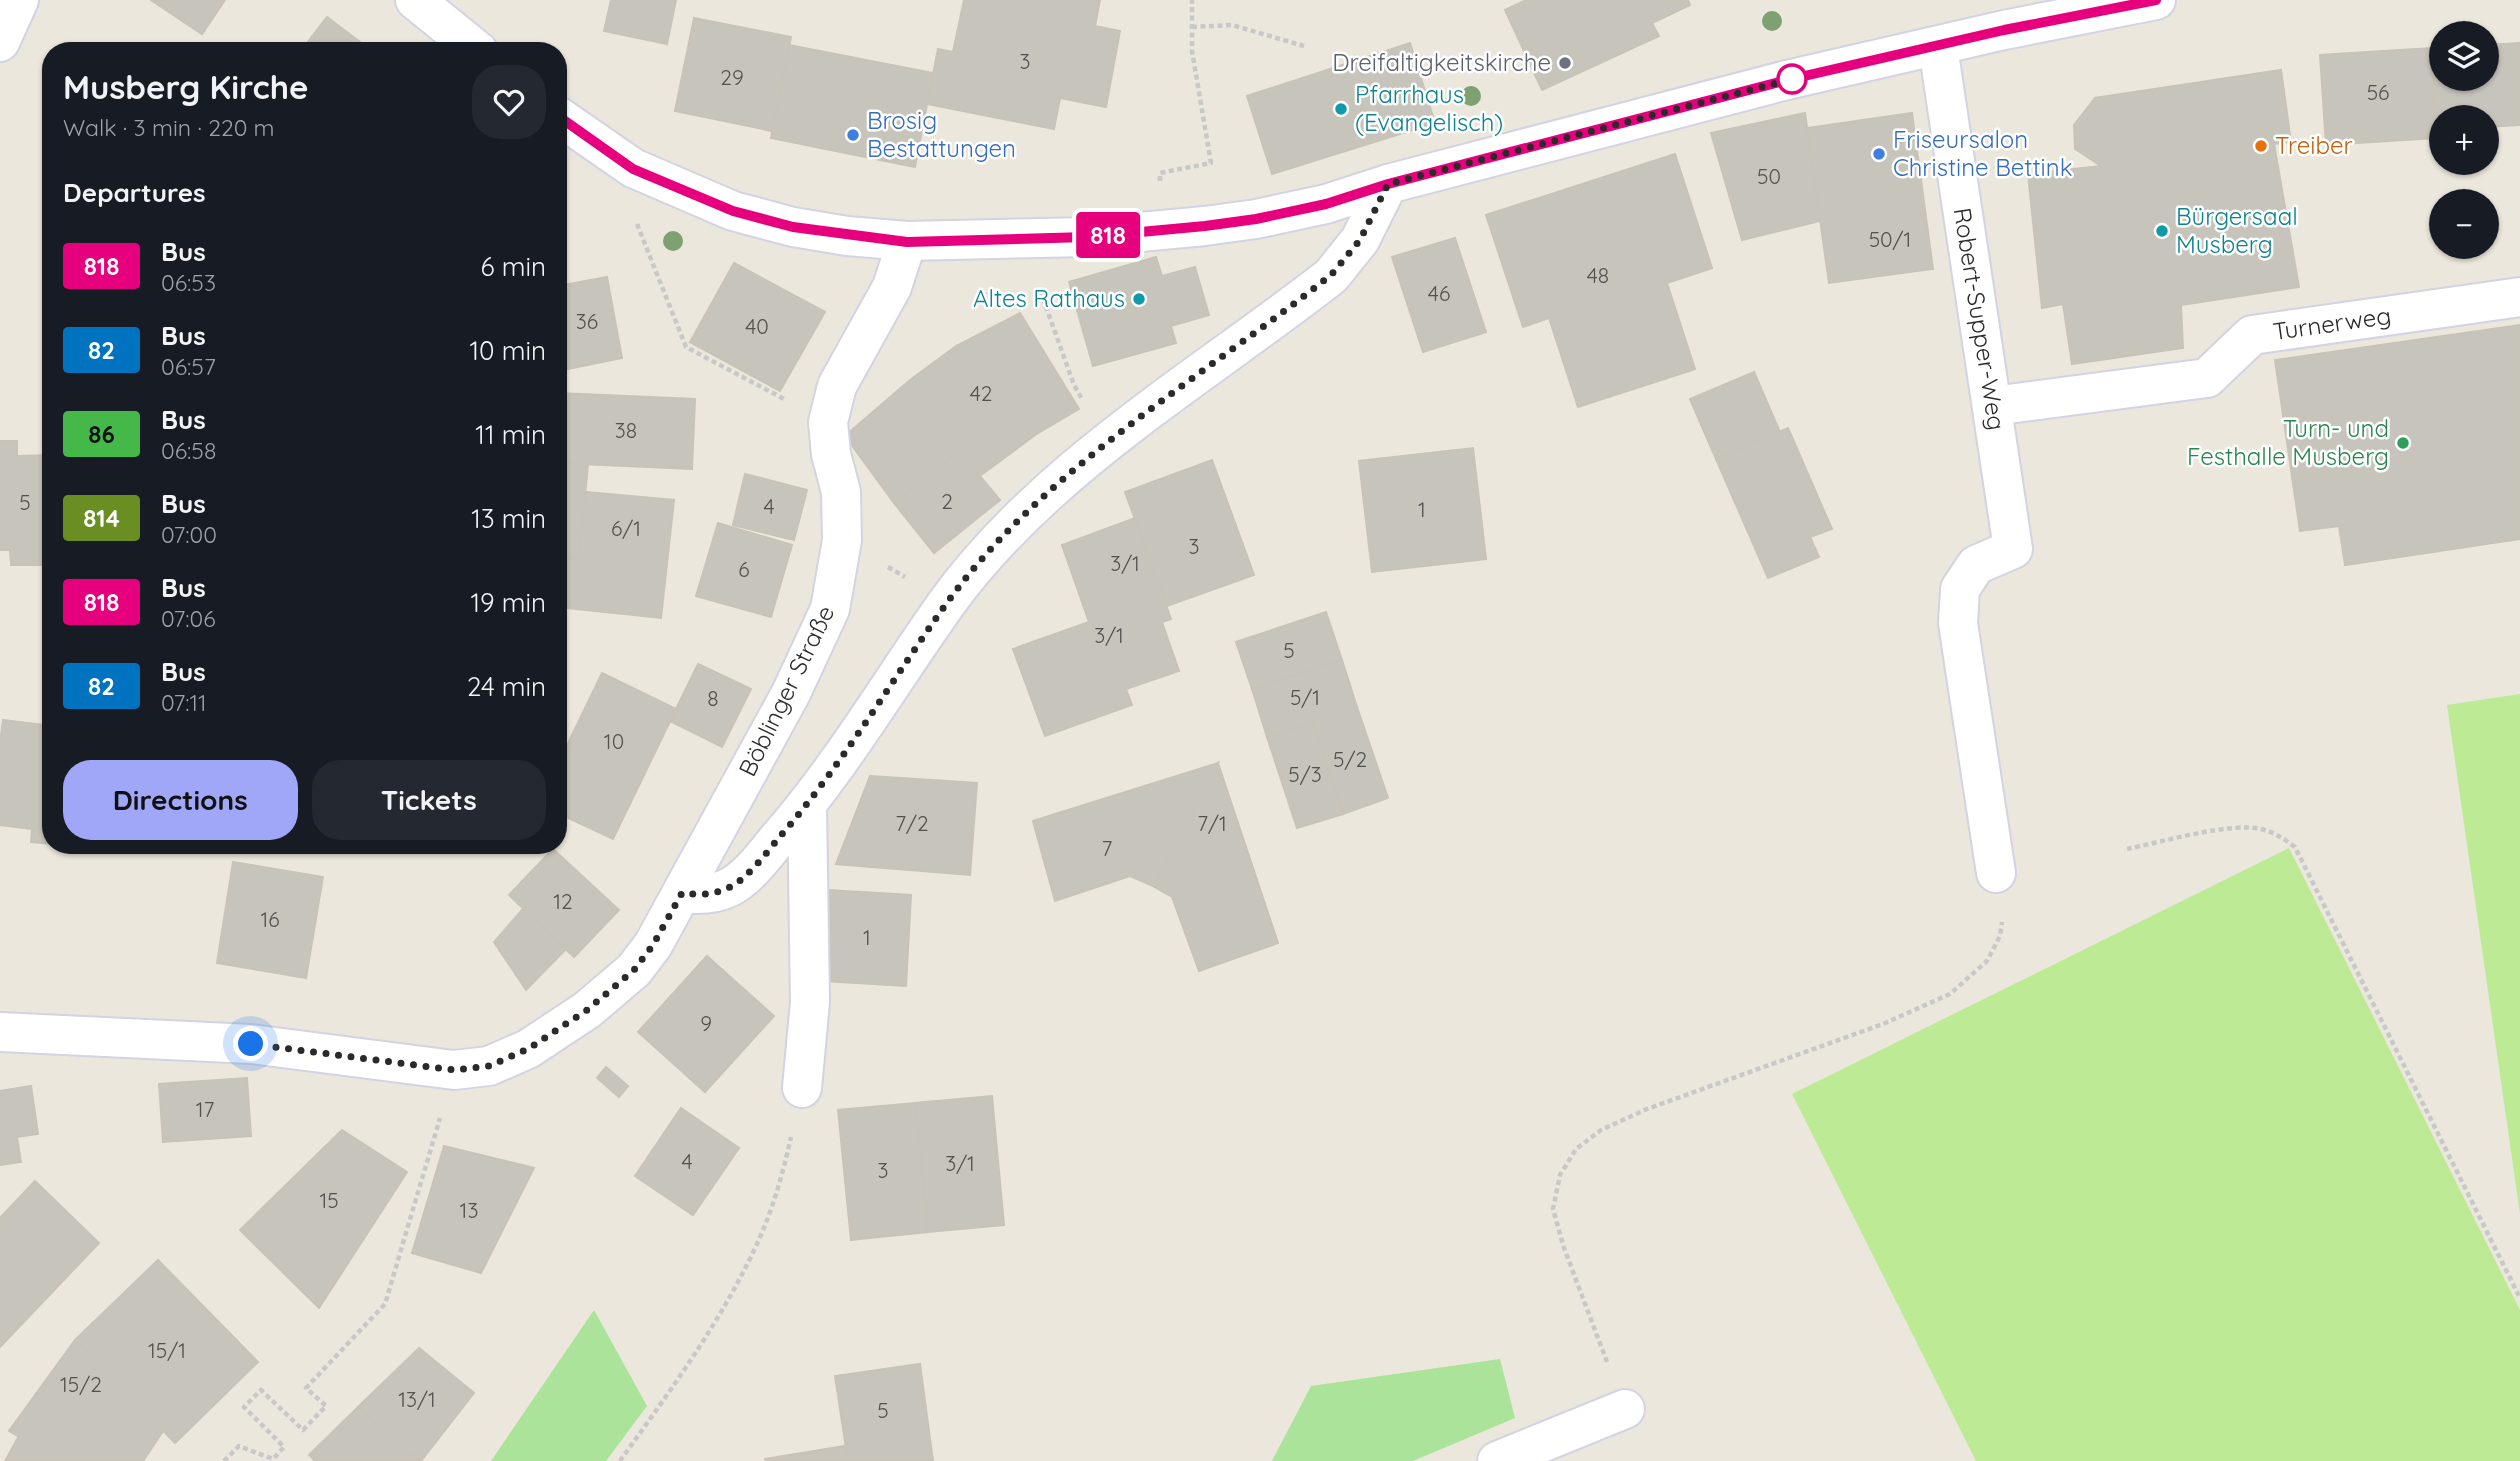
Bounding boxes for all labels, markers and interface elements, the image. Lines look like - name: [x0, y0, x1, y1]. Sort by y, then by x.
- map controls: [2429, 21, 2499, 259]
- button: layers: [2429, 21, 2499, 91]
- place label: Dreifaltigkeitskirche: [1332, 47, 1551, 77]
- house number: 3: [1019, 48, 1031, 74]
- marker: Dreifaltigkeitskirche: [1557, 55, 1573, 71]
- house number: 29: [720, 64, 744, 90]
- unlabelled marker: [1777, 64, 1807, 94]
- button: heart: [472, 65, 546, 139]
- text: Musberg Kirche: [63, 66, 309, 107]
- place label: Pfarrhaus (Evangelisch): [1355, 79, 1503, 137]
- house number: 56: [2367, 79, 2389, 105]
- marker: Pfarrhaus (Evangelisch): [1333, 101, 1349, 117]
- place label: Brosig Bestattungen: [867, 105, 1016, 163]
- button: +: [2429, 105, 2499, 175]
- text: Walk · 3 min · 220 m: [63, 113, 275, 142]
- place label: Friseursalon Christine Bettink: [1893, 124, 2072, 182]
- marker: Brosig Bestattungen: [845, 127, 861, 143]
- place label: Treiber: [2275, 130, 2353, 160]
- marker: Treiber: [2253, 138, 2269, 154]
- marker: Friseursalon Christine Bettink: [1871, 146, 1887, 162]
- house number: 50: [1757, 163, 1781, 189]
- text: Departures: [63, 176, 206, 209]
- button: −: [2429, 189, 2499, 259]
- place label: Bürgersaal Musberg: [2176, 201, 2298, 259]
- street label: Robert-Supper-Weg: [1948, 205, 2012, 432]
- line badge: 818: [1068, 212, 1148, 258]
- text: 818: [1090, 220, 1126, 250]
- marker: Bürgersaal Musberg: [2154, 223, 2170, 239]
- house number: 50/1: [1869, 226, 1911, 252]
- text: Bus: [161, 235, 206, 268]
- text: 6 min: [481, 250, 546, 283]
- text: 818: [84, 251, 119, 281]
- house number: 48: [1587, 262, 1609, 288]
- text: 06:53: [161, 268, 216, 297]
- house number: 46: [1428, 280, 1450, 306]
- place label: Altes Rathaus: [973, 283, 1125, 313]
- marker: Altes Rathaus: [1131, 291, 1147, 307]
- street label: Turnerweg: [2271, 300, 2393, 346]
- house number: 36: [576, 308, 598, 334]
- house number: 40: [745, 313, 769, 339]
- text: Bus: [161, 319, 206, 352]
- text: 10 min: [470, 334, 546, 367]
- text: 82: [88, 335, 115, 365]
- text: 06:57: [161, 352, 216, 381]
- house number: 42: [970, 380, 992, 406]
- text: Bus: [161, 403, 206, 436]
- place label: Turn- und Festhalle Musberg: [2187, 413, 2389, 471]
- house number: 38: [615, 417, 637, 443]
- text: 11 min: [475, 418, 546, 451]
- text: 86: [88, 419, 115, 449]
- marker: Turn- und Festhalle Musberg: [2395, 435, 2411, 451]
- text: 06:58: [161, 436, 216, 465]
- text: Bus: [161, 487, 206, 520]
- house number: 2: [941, 488, 953, 514]
- house number: 5: [19, 489, 31, 515]
- house number: 4: [763, 493, 775, 519]
- house number: 1: [1418, 496, 1426, 522]
- text: 13 min: [471, 502, 546, 535]
- text: 814: [83, 503, 120, 533]
- house number: 6/1: [611, 515, 641, 541]
- text: 07:00: [161, 520, 217, 549]
- house number: 3: [1188, 533, 1200, 559]
- house number: 3/1: [1110, 550, 1140, 576]
- house number: 6: [738, 556, 750, 582]
- text: Bus: [161, 571, 206, 604]
- text: 19 min: [470, 586, 546, 619]
- text: 818: [84, 587, 119, 617]
- street label: Böblinger Straße: [732, 600, 840, 781]
- text: 07:06: [161, 604, 216, 633]
- house number: 3/1: [1094, 622, 1124, 648]
- house number: 5: [1283, 637, 1295, 663]
- text: Bus: [161, 655, 206, 688]
- text: 24 min: [467, 670, 546, 703]
- text: 82: [88, 671, 115, 701]
- house number: 5/1: [1290, 684, 1320, 710]
- house number: 8: [707, 685, 719, 711]
- text: 07:11: [161, 688, 207, 717]
- house number: 10: [604, 728, 624, 754]
- house number: 5/2: [1333, 746, 1367, 772]
- button: Directions: [63, 760, 298, 840]
- button: Tickets: [312, 760, 546, 840]
- house number: 5/3: [1288, 761, 1322, 787]
- house number: 7/2: [895, 810, 929, 836]
- house number: 7/1: [1197, 810, 1227, 836]
- house number: 7: [1102, 835, 1113, 861]
- house number: 12: [553, 888, 573, 914]
- house number: 16: [260, 906, 280, 932]
- house number: 1: [863, 924, 871, 950]
- house number: 9: [700, 1010, 712, 1036]
- your location: [233, 1026, 268, 1061]
- house number: 17: [196, 1096, 214, 1122]
- house number: 4: [681, 1148, 693, 1174]
- house number: 3/1: [945, 1150, 975, 1176]
- house number: 3: [877, 1157, 889, 1183]
- house number: 15: [319, 1187, 339, 1213]
- house number: 13: [460, 1197, 478, 1223]
- house number: 15/1: [148, 1337, 186, 1363]
- house number: 15/2: [60, 1371, 102, 1397]
- house number: 13/1: [398, 1386, 436, 1412]
- house number: 5: [877, 1397, 889, 1423]

